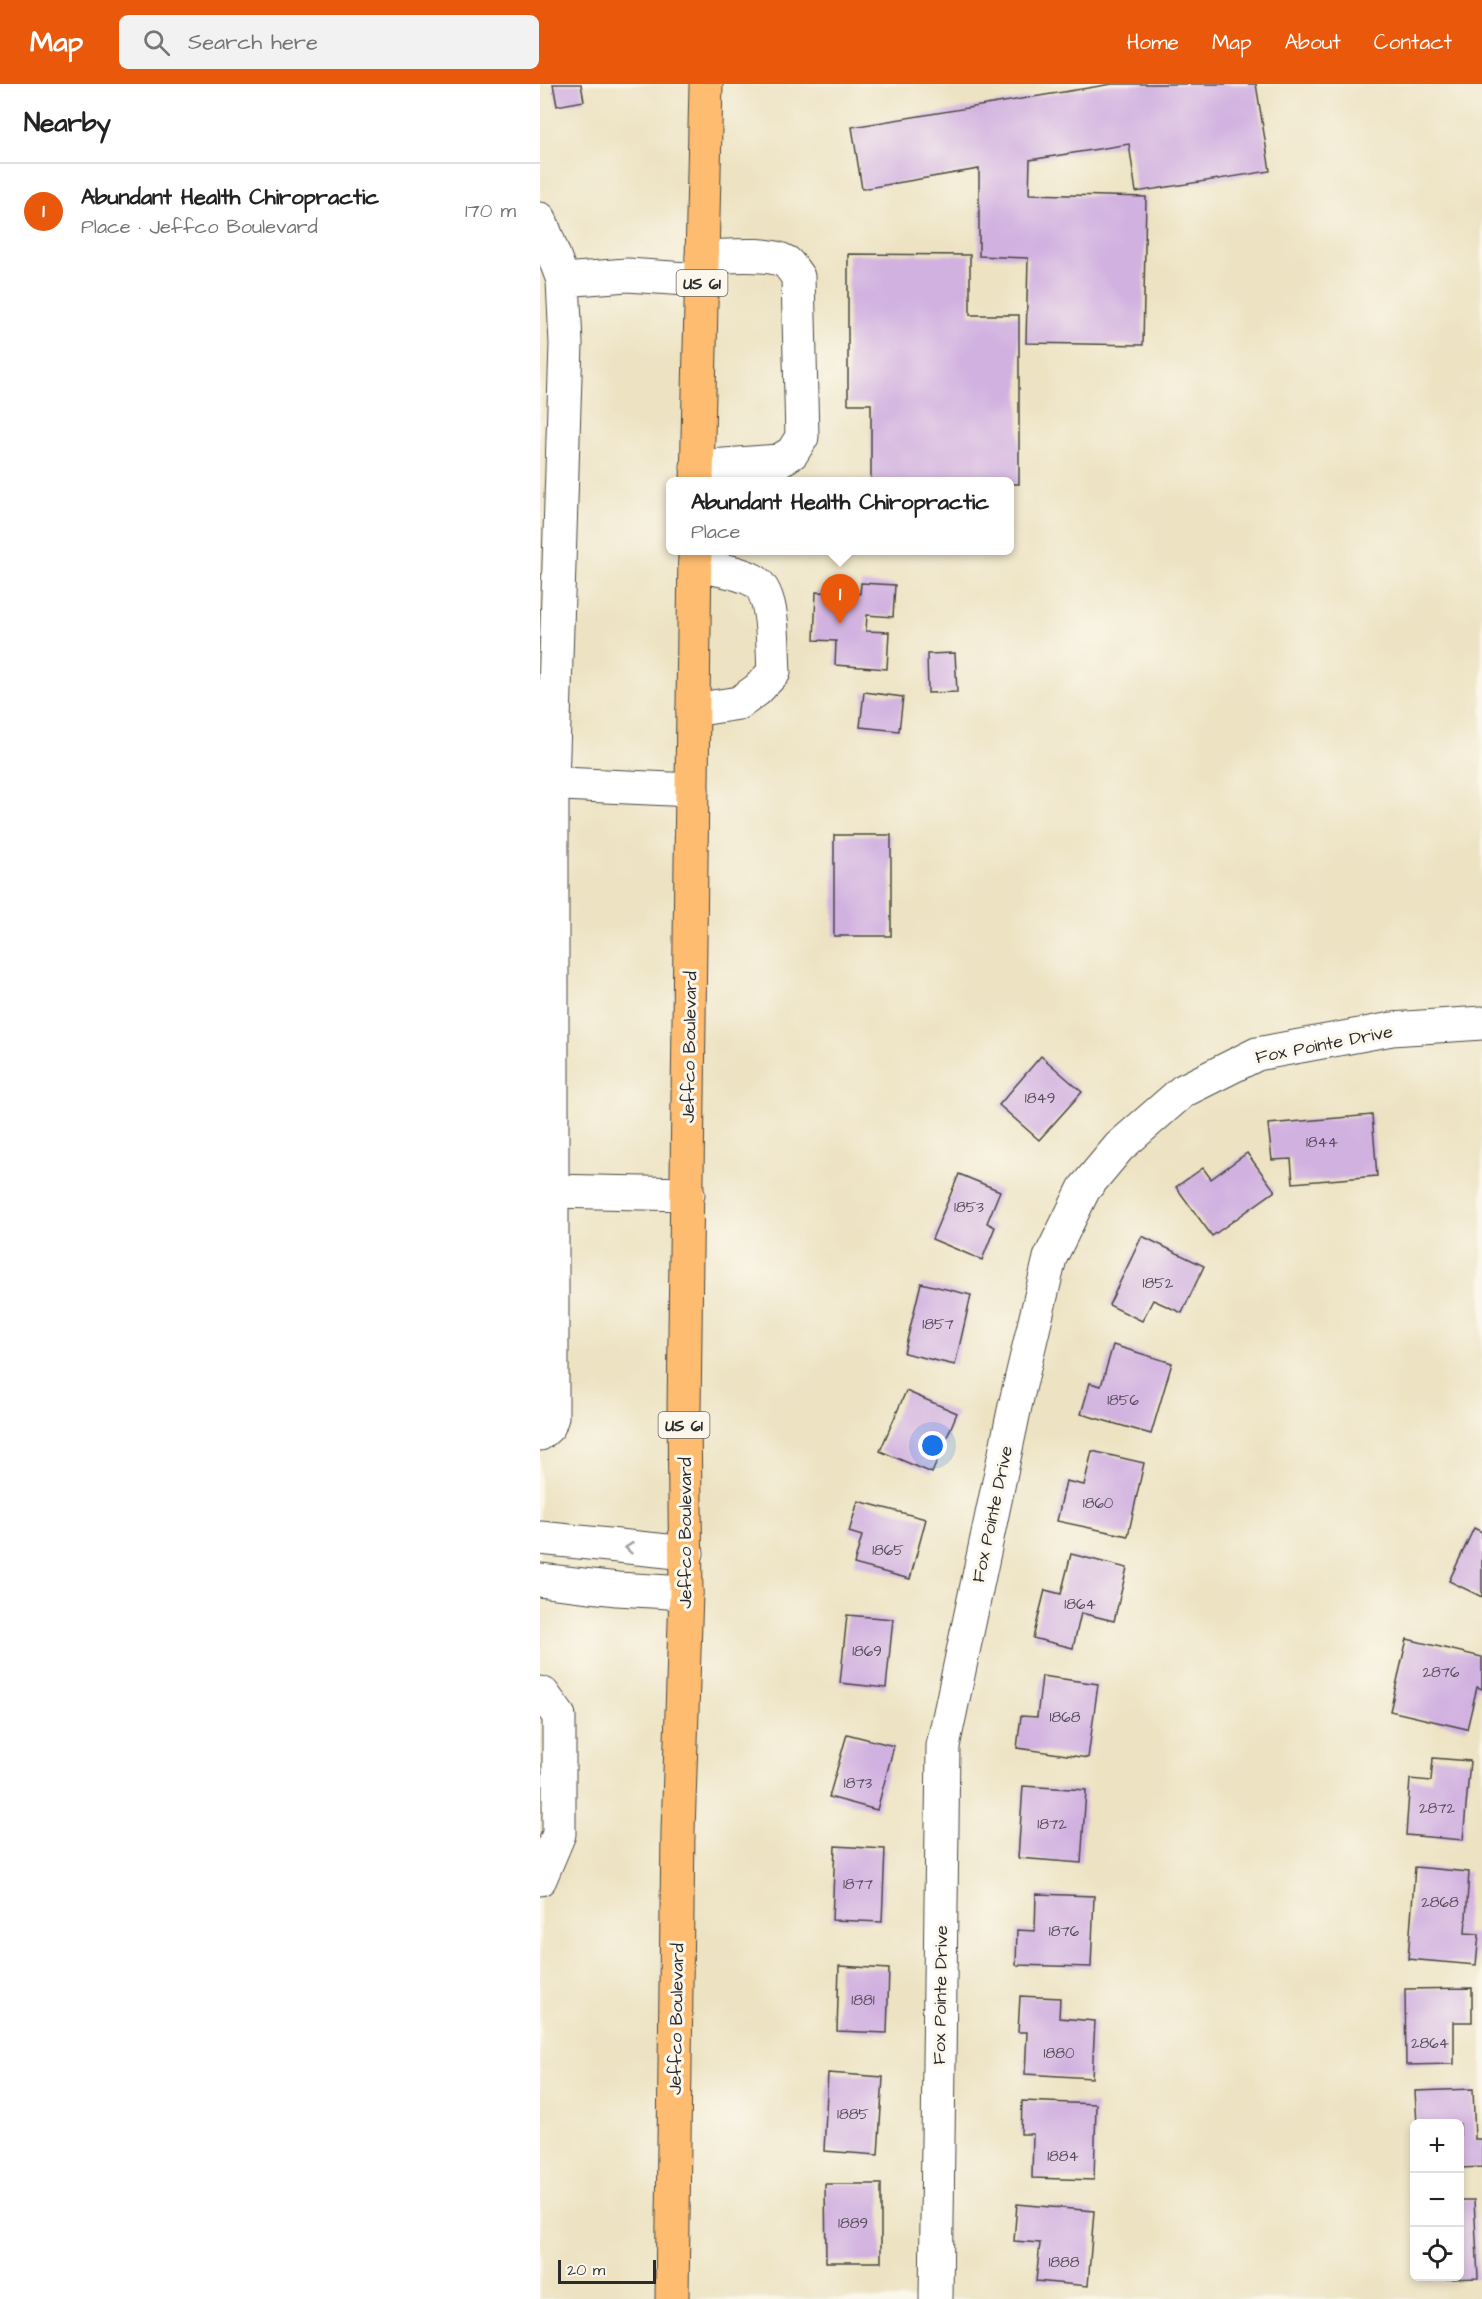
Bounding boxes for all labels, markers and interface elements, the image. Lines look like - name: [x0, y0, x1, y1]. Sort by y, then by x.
- search box: [119, 15, 539, 69]
- text: Map: [30, 23, 83, 62]
- icon: search: [140, 26, 173, 59]
- text: Search here: [188, 27, 318, 58]
- text: Home: [1127, 28, 1179, 57]
- text: Map: [1212, 28, 1252, 57]
- text: About: [1285, 28, 1341, 57]
- text: Contact: [1374, 28, 1452, 57]
- text: Nearby: [24, 105, 111, 141]
- text: Abundant Health Chiropractic: [81, 182, 379, 213]
- text: 1: [42, 197, 45, 225]
- text: 170 m: [465, 197, 516, 225]
- text: Place · Jeffco Boulevard: [81, 213, 318, 241]
- road number: US 61: [676, 270, 728, 296]
- popup: [666, 477, 1014, 555]
- text: Abundant Health Chiropractic: [691, 487, 989, 518]
- text: Place: [691, 518, 740, 546]
- pin: 1: [820, 574, 860, 624]
- street label: Jeffco Boulevard: [676, 971, 703, 1123]
- street label: Fox Pointe Drive: [1253, 1019, 1395, 1070]
- house number: 1849: [1025, 1088, 1055, 1109]
- house number: 1844: [1306, 1132, 1338, 1153]
- house number: 1853: [954, 1197, 984, 1218]
- house number: 1852: [1143, 1273, 1174, 1294]
- house number: 1857: [922, 1314, 954, 1335]
- house number: 1856: [1107, 1390, 1139, 1411]
- road number: US 61: [658, 1412, 710, 1438]
- your location: [918, 1431, 947, 1460]
- street label: Fox Pointe Drive: [966, 1443, 1019, 1585]
- street label: Jeffco Boulevard: [673, 1457, 698, 1609]
- house number: 1860: [1083, 1493, 1114, 1514]
- house number: 1865: [872, 1540, 904, 1561]
- one-way arrow: [624, 1542, 633, 1555]
- house number: 1864: [1064, 1594, 1096, 1615]
- house number: 1869: [852, 1641, 882, 1662]
- house number: 2876: [1423, 1662, 1460, 1683]
- house number: 1868: [1050, 1707, 1081, 1728]
- house number: 1873: [844, 1773, 873, 1794]
- house number: 2872: [1419, 1798, 1455, 1819]
- house number: 1872: [1037, 1814, 1067, 1835]
- house number: 1877: [843, 1874, 873, 1895]
- house number: 2868: [1421, 1892, 1459, 1913]
- house number: 1876: [1049, 1921, 1080, 1942]
- street label: Fox Pointe Drive: [927, 1925, 954, 2065]
- street label: Jeffco Boulevard: [663, 1943, 690, 2095]
- house number: 1881: [851, 1990, 875, 2011]
- house number: 2864: [1411, 2033, 1449, 2054]
- house number: 1880: [1044, 2043, 1075, 2064]
- house number: 1885: [837, 2104, 869, 2125]
- map controls: [1410, 2119, 1464, 2281]
- button: +: [1410, 2119, 1464, 2173]
- house number: 1884: [1047, 2146, 1079, 2167]
- button: −: [1410, 2173, 1464, 2227]
- house number: 1889: [838, 2213, 868, 2234]
- button: locate: [1410, 2227, 1464, 2281]
- house number: 1888: [1048, 2252, 1080, 2273]
- scale bar: [558, 2257, 656, 2284]
- text: 20 m: [567, 2259, 605, 2281]

